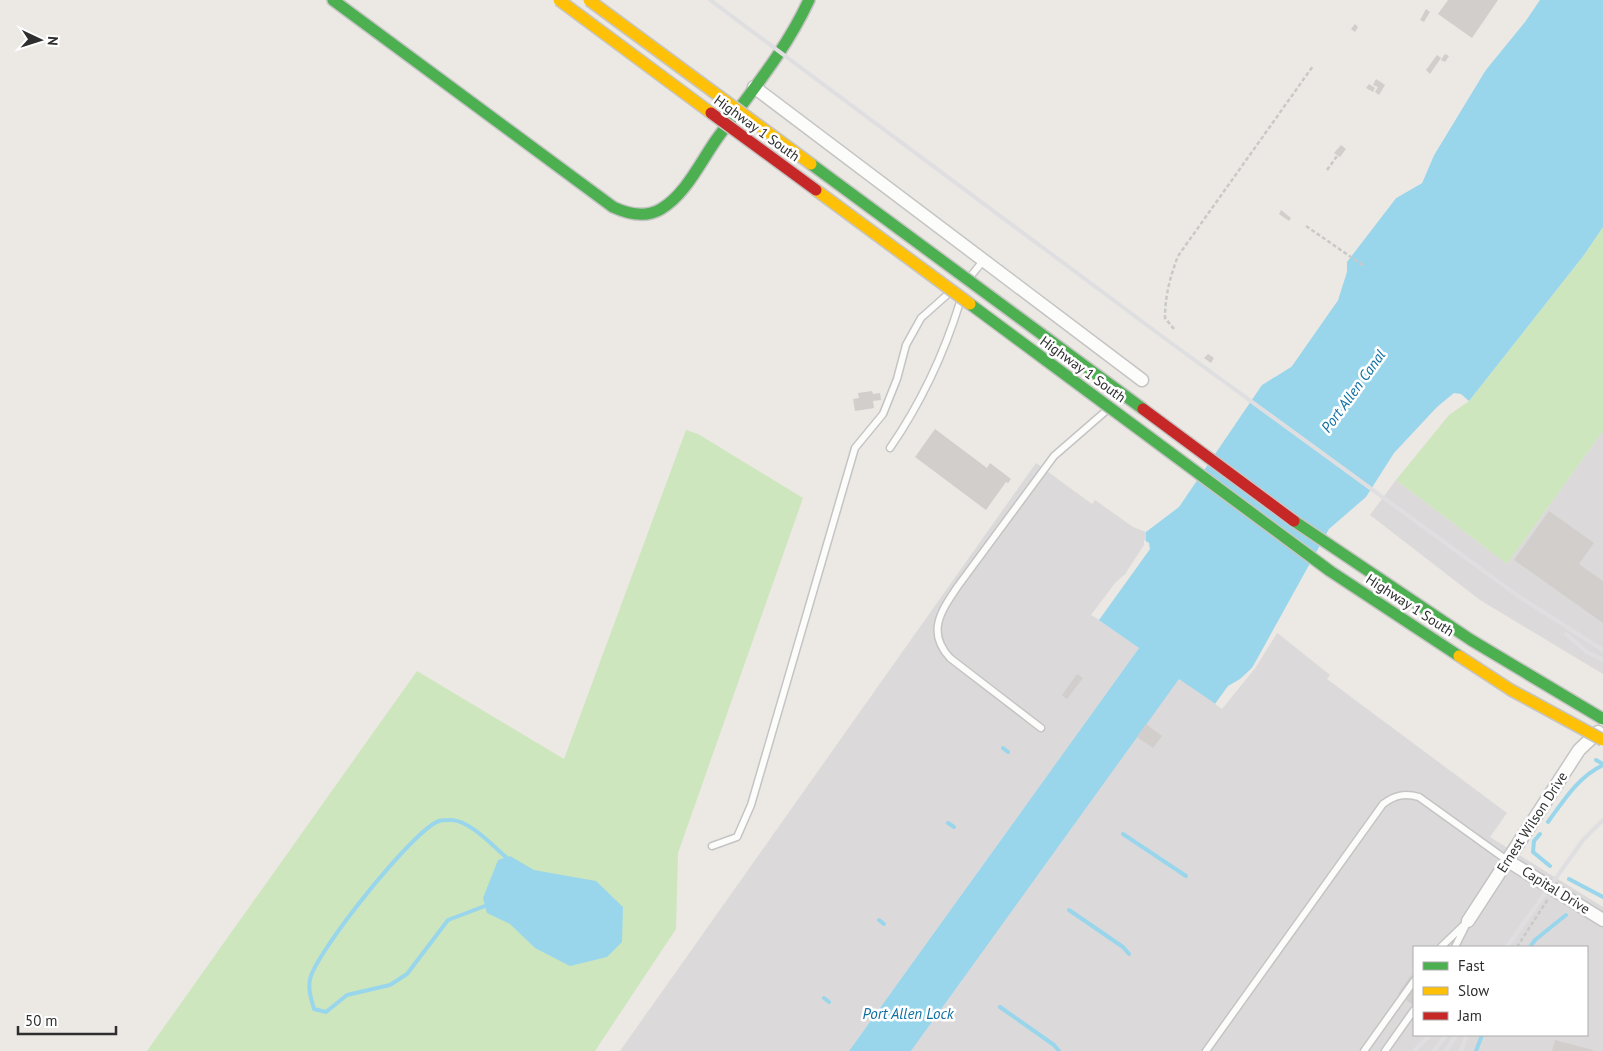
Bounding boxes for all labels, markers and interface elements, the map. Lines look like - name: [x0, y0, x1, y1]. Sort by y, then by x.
- north arrow: [15, 15, 65, 65]
- text: N: [44, 36, 62, 46]
- street label: Highway 1 South: [711, 91, 803, 165]
- street label: Highway 1 South: [1037, 332, 1129, 406]
- water label: Port Allen Canal: [1317, 346, 1389, 436]
- street label: Highway 1 South: [1362, 570, 1458, 640]
- street label: Ernest Wilson Drive: [1493, 768, 1571, 876]
- street label: Capital Drive: [1519, 862, 1593, 918]
- legend: [1413, 946, 1588, 1036]
- text: Fast: [1458, 956, 1485, 975]
- text: Slow: [1458, 981, 1489, 1000]
- scale bar: [18, 1004, 115, 1036]
- water label: Port Allen Lock: [862, 1004, 955, 1023]
- text: Jam: [1457, 1006, 1482, 1025]
- text: 50 m: [25, 1011, 58, 1030]

